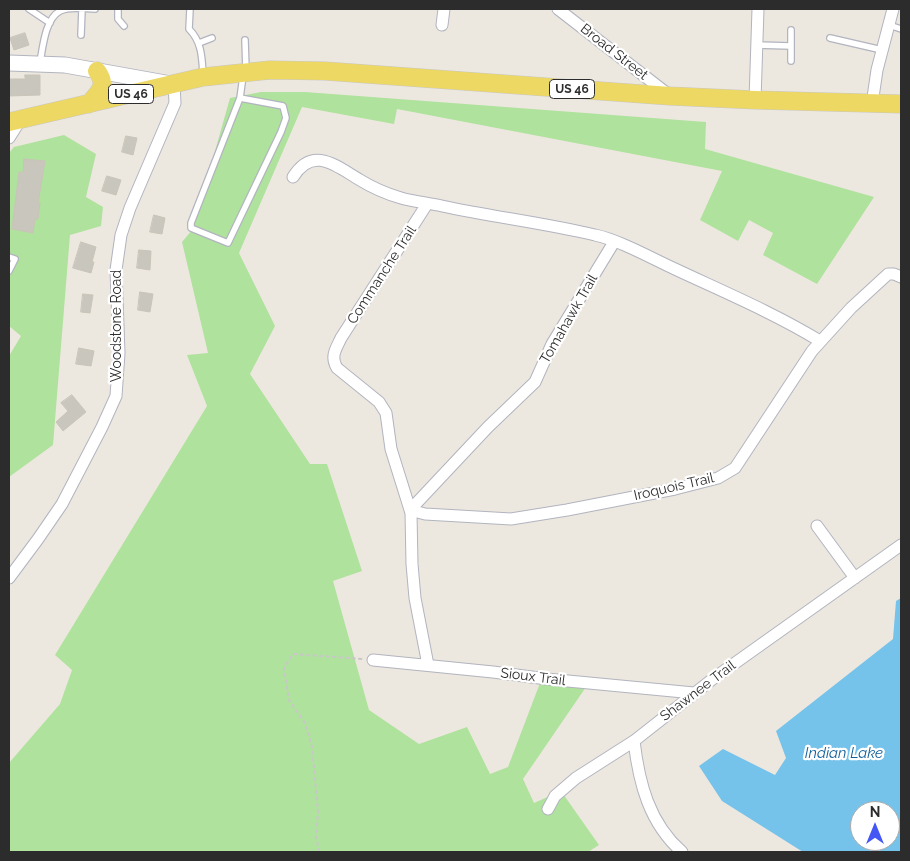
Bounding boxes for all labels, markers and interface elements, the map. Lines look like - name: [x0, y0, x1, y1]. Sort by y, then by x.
- street label: Broad Street: [577, 20, 651, 84]
- road number: US 46: [550, 80, 594, 98]
- road number: US 46: [108, 85, 154, 104]
- street label: Commanche Trail: [344, 223, 420, 327]
- street label: Woodstone Road: [109, 270, 125, 382]
- street label: Tomahawk Trail: [537, 271, 601, 367]
- street label: Iroquois Trail: [632, 470, 716, 504]
- street label: Shawnee Trail: [657, 657, 739, 725]
- street label: Sioux Trail: [499, 665, 567, 689]
- water label: Indian Lake: [805, 744, 883, 762]
- north arrow: [850, 801, 900, 851]
- text: N: [870, 804, 880, 820]

